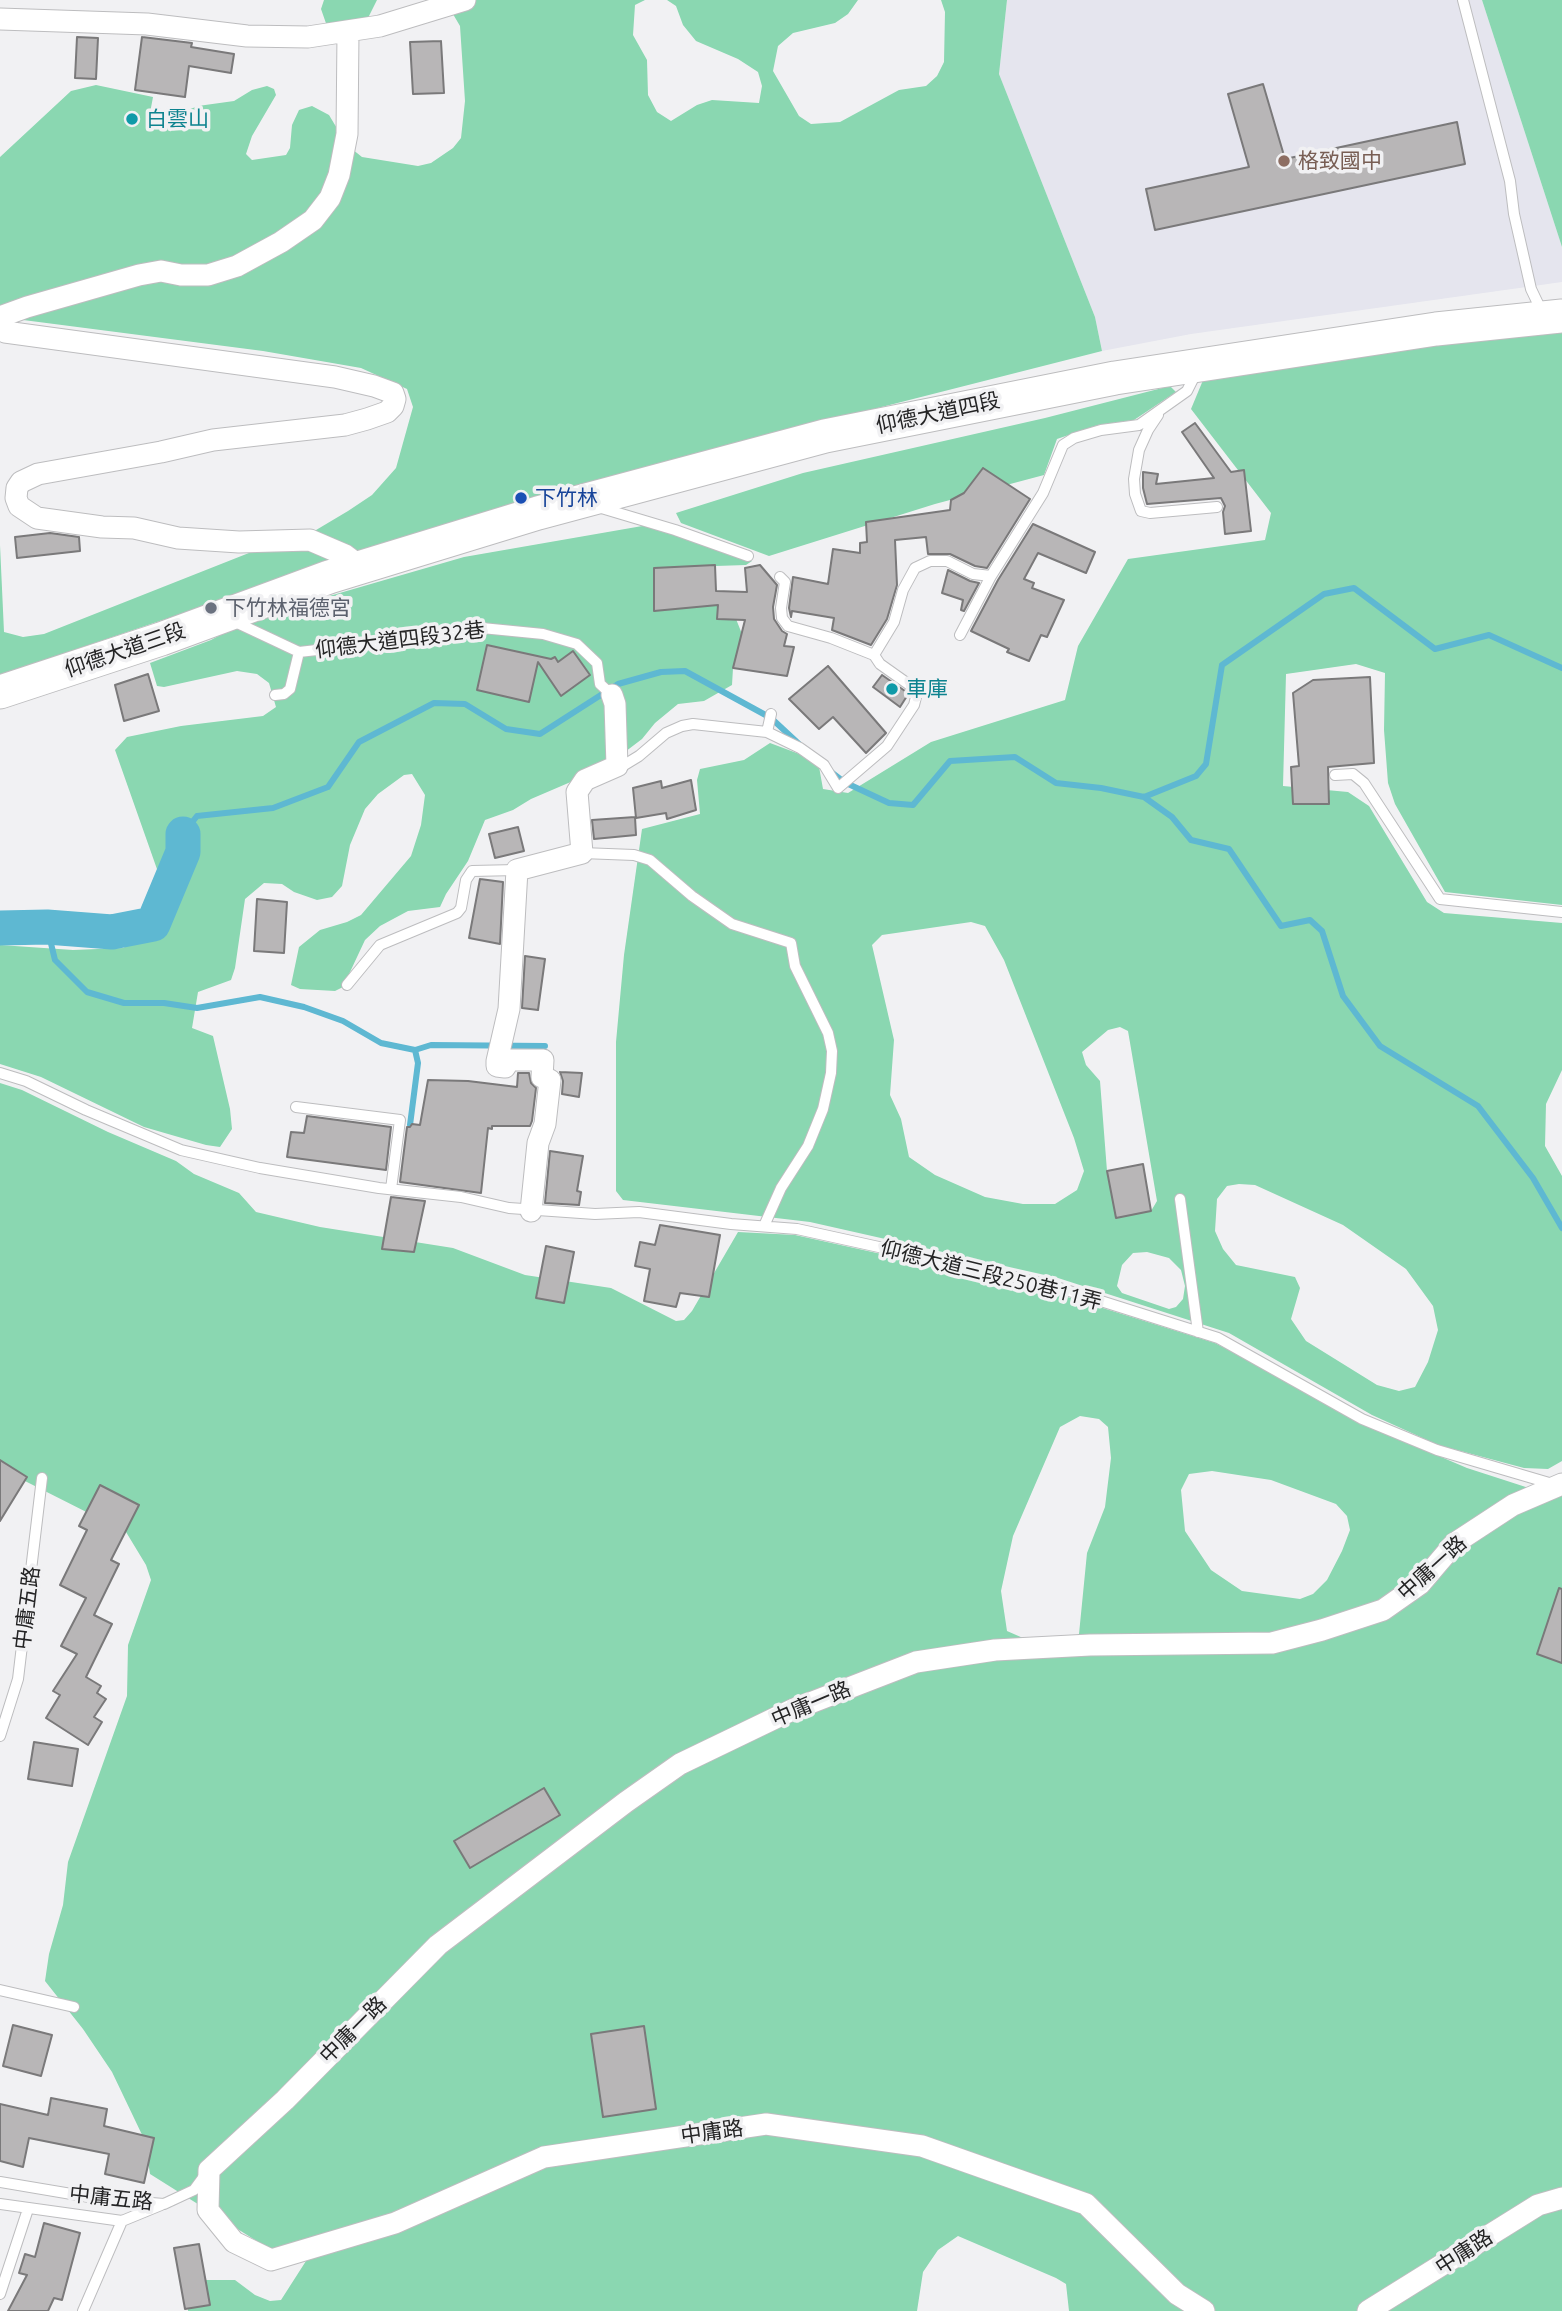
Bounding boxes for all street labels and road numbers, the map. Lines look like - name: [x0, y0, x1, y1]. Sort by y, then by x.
- street label: 仰德大道四段: [874, 388, 1002, 438]
- street label: 仰德大道四段32巷: [314, 617, 486, 663]
- street label: 仰德大道三段: [61, 618, 189, 682]
- street label: 仰德大道三段250巷11弄: [878, 1235, 1104, 1315]
- street label: 中庸一路: [1392, 1531, 1472, 1605]
- street label: 中庸五路: [9, 1565, 45, 1651]
- street label: 中庸一路: [767, 1676, 855, 1732]
- street label: 中庸一路: [314, 1991, 392, 2069]
- street label: 中庸路: [679, 2115, 745, 2149]
- street label: 中庸五路: [68, 2181, 154, 2215]
- street label: 中庸路: [1431, 2224, 1497, 2280]

